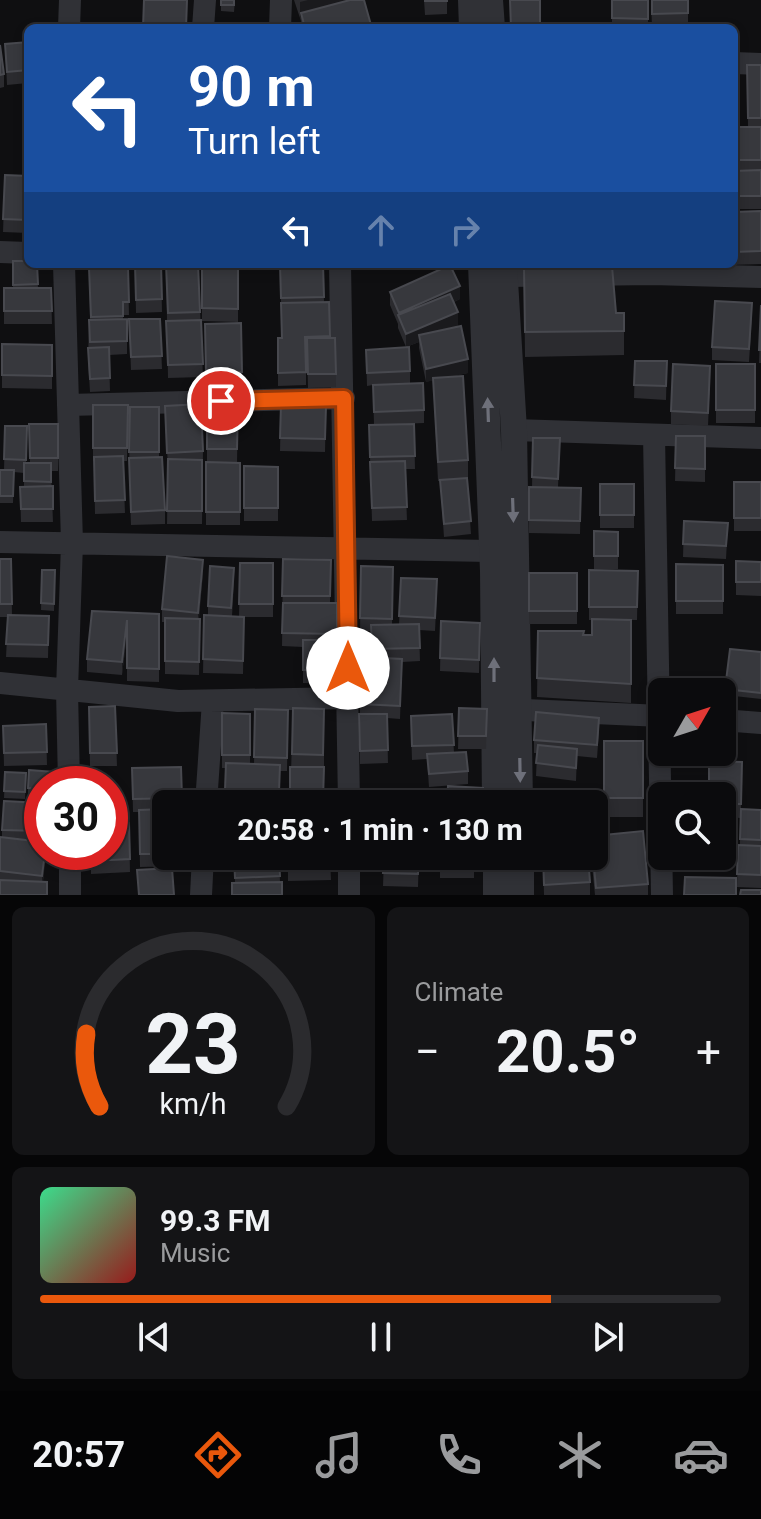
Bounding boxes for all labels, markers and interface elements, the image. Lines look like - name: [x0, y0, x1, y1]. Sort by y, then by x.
- text: 90 m: [188, 54, 315, 120]
- icon: left: [56, 56, 160, 160]
- text: Turn left: [188, 121, 321, 163]
- icon: left: [275, 208, 319, 252]
- icon: ahead: [359, 208, 403, 252]
- icon: right: [443, 208, 487, 252]
- pin: [187, 367, 255, 435]
- icon: arrive: [199, 379, 243, 423]
- one-way arrow: [482, 397, 495, 422]
- one-way arrow: [507, 498, 520, 523]
- position arrow: [306, 626, 390, 710]
- one-way arrow: [488, 657, 500, 682]
- north arrow: [648, 678, 736, 766]
- map controls: [648, 678, 736, 870]
- one-way arrow: [513, 758, 526, 783]
- speed limit sign: 30: [24, 766, 128, 870]
- button: search: [648, 782, 736, 870]
- text: 20:58 · 1 min · 130 m: [237, 812, 523, 847]
- text: Climate: [415, 977, 503, 1007]
- text: 23: [146, 996, 241, 1093]
- text: 20.5°: [496, 1016, 640, 1087]
- text: −: [415, 1026, 440, 1078]
- text: +: [696, 1026, 721, 1078]
- text: km/h: [160, 1087, 227, 1121]
- text: 99.3 FM: [160, 1203, 271, 1238]
- text: Music: [160, 1238, 230, 1268]
- icon: previous: [132, 1315, 176, 1359]
- icon: pause: [359, 1315, 403, 1359]
- icon: next: [586, 1315, 630, 1359]
- icon: directions: [190, 1427, 246, 1483]
- icon: music: [311, 1427, 367, 1483]
- icon: phone: [431, 1427, 487, 1483]
- icon: climate: [552, 1427, 608, 1483]
- icon: car: [673, 1427, 729, 1483]
- text: 20:57: [32, 1434, 125, 1476]

